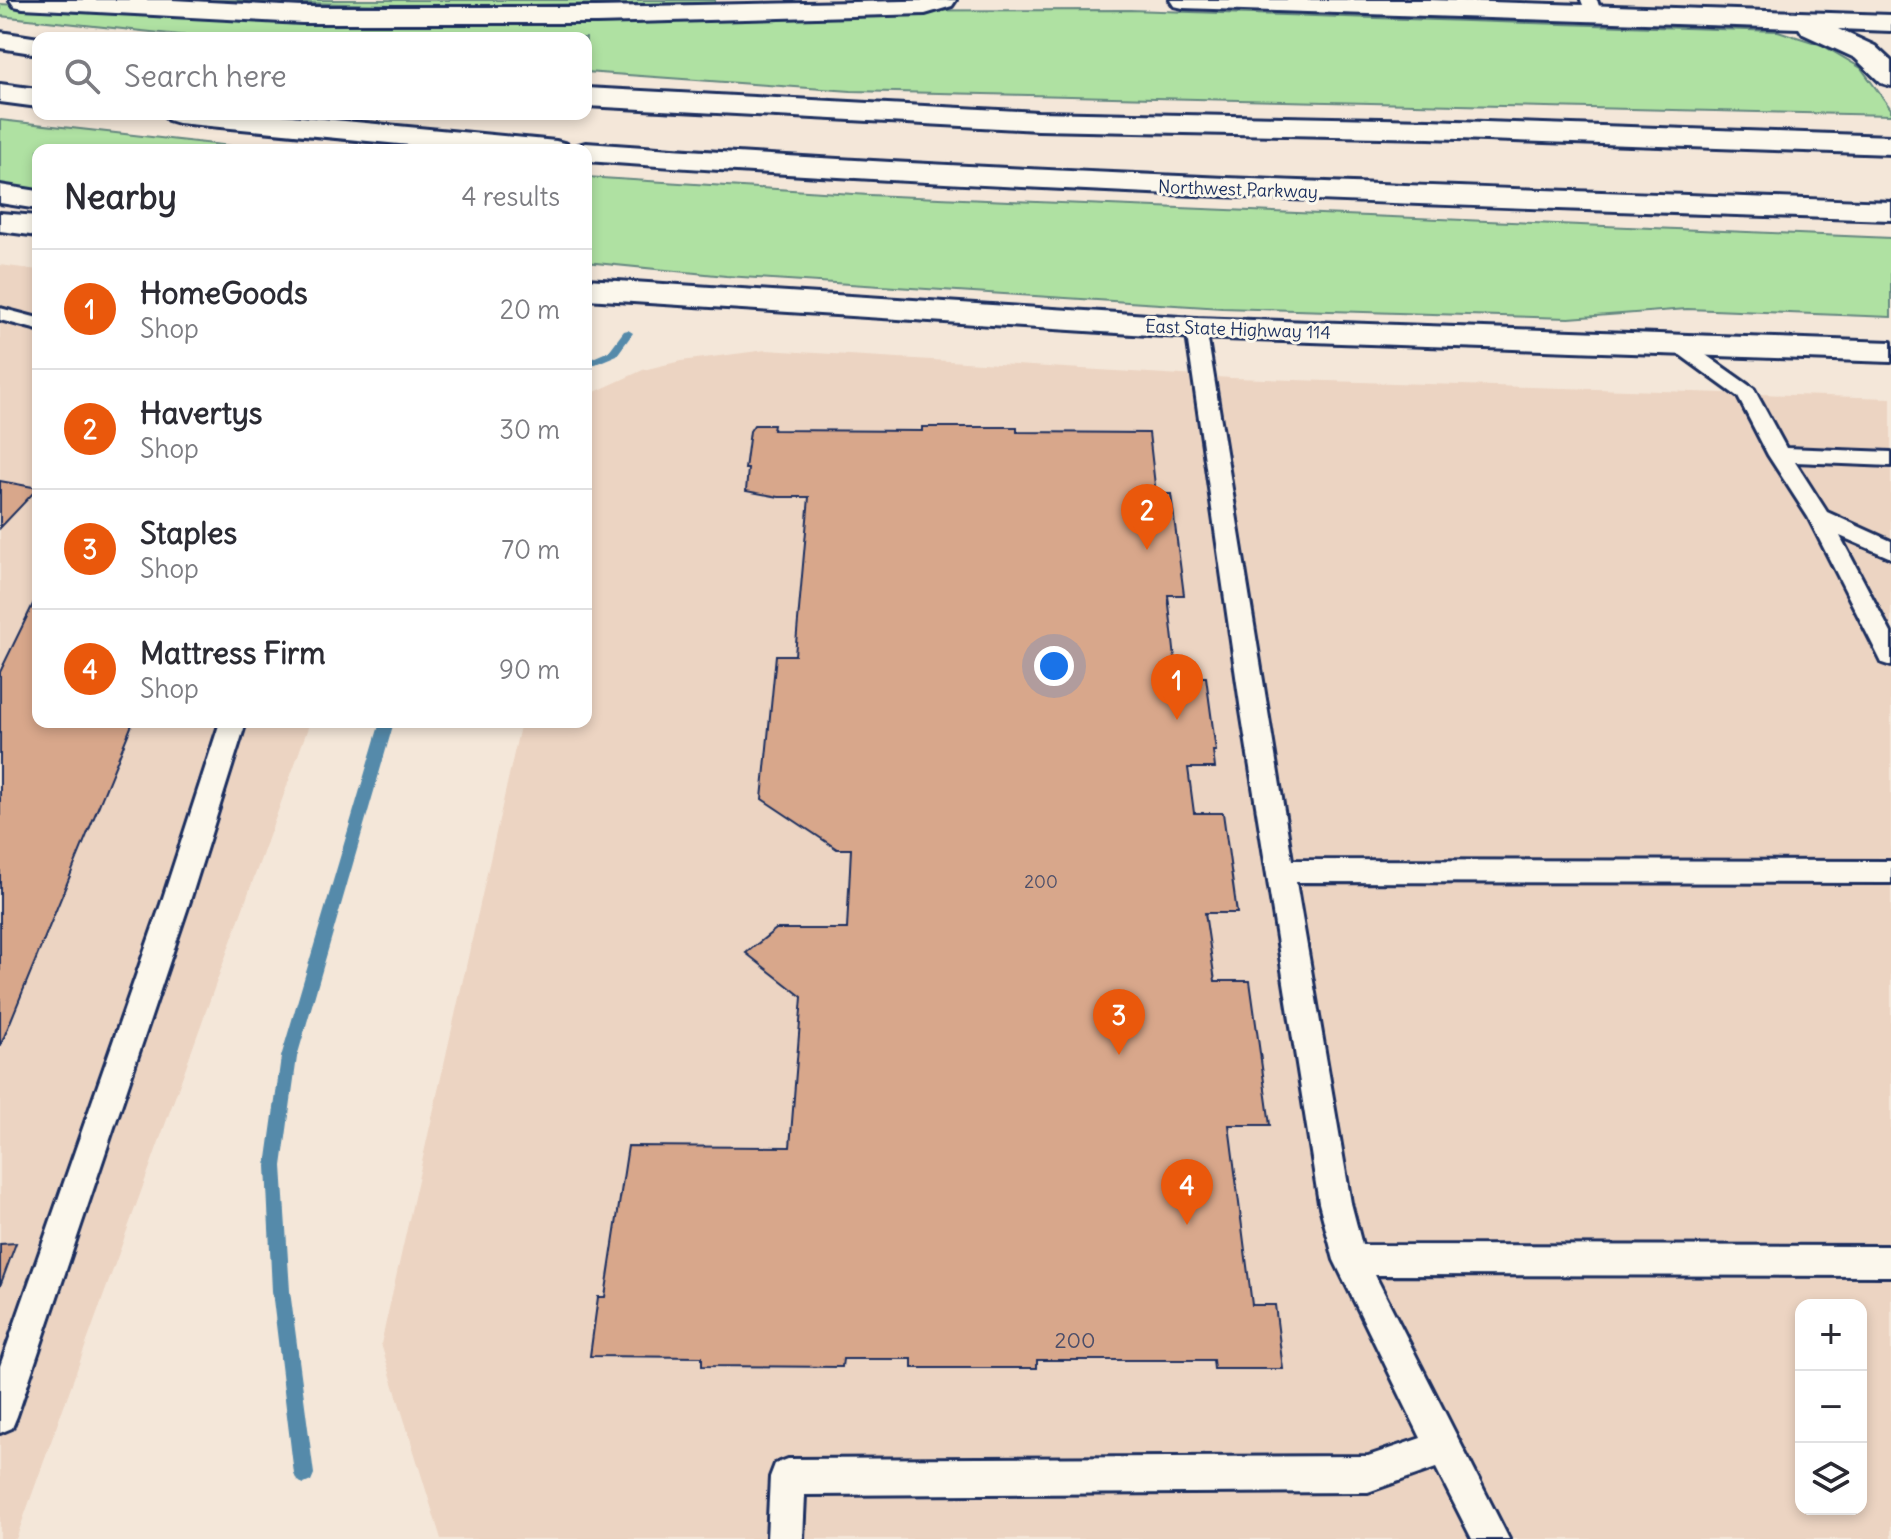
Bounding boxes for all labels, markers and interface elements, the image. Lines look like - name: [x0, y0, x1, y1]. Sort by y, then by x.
- search box: [32, 32, 592, 120]
- icon: search: [60, 54, 104, 98]
- text: Search here: [124, 57, 287, 95]
- text: Nearby: [64, 175, 177, 218]
- street label: Northwest Parkway: [1158, 175, 1318, 203]
- text: 4 results: [462, 180, 560, 213]
- text: HomeGoods: [140, 274, 308, 312]
- text: 1: [85, 293, 95, 326]
- text: 20 m: [500, 293, 560, 326]
- text: Shop: [140, 312, 199, 345]
- street label: East State Highway 114: [1145, 314, 1331, 344]
- text: Havertys: [140, 394, 262, 432]
- text: 2: [83, 413, 97, 446]
- text: 30 m: [499, 413, 560, 446]
- text: Shop: [140, 432, 199, 465]
- pin: 2: [1121, 484, 1173, 550]
- text: Staples: [140, 514, 237, 552]
- text: 3: [83, 533, 97, 566]
- text: 70 m: [501, 533, 560, 566]
- text: Shop: [140, 552, 199, 585]
- text: Mattress Firm: [140, 634, 326, 672]
- your location: [1034, 646, 1074, 686]
- text: 4: [82, 653, 98, 686]
- text: 90 m: [499, 653, 560, 686]
- pin: 1: [1151, 654, 1203, 720]
- text: Shop: [140, 672, 199, 705]
- house number: 200: [1024, 870, 1058, 893]
- pin: 3: [1093, 989, 1145, 1055]
- pin: 4: [1161, 1159, 1213, 1225]
- map controls: [1795, 1299, 1867, 1515]
- button: +: [1795, 1299, 1867, 1371]
- house number: 200: [1054, 1326, 1096, 1354]
- button: −: [1795, 1371, 1867, 1443]
- button: layers: [1795, 1443, 1867, 1515]

